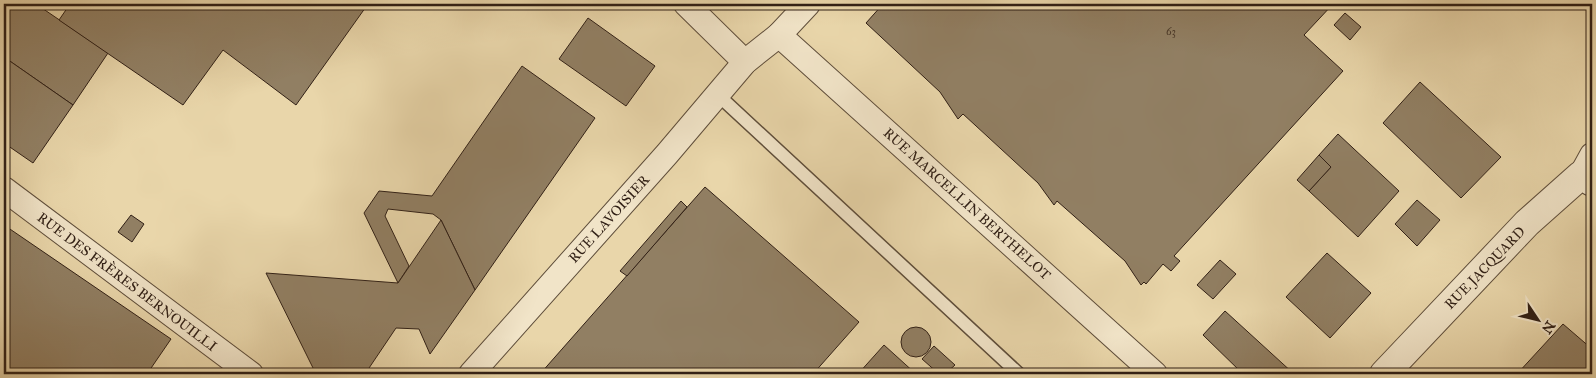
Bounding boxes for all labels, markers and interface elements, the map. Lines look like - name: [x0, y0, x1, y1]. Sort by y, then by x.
- house number: 63: [1166, 25, 1176, 38]
- street label: RUE MARCELLIN BERTHELOT: [880, 124, 1054, 284]
- street label: RUE LAVOISIER: [565, 171, 654, 267]
- street label: RUE DES FRÈRES BERNOUILLI: [34, 207, 221, 355]
- street label: RUE JACQUARD: [1441, 223, 1529, 314]
- north arrow: [1514, 296, 1564, 346]
- text: N: [1538, 317, 1559, 337]

